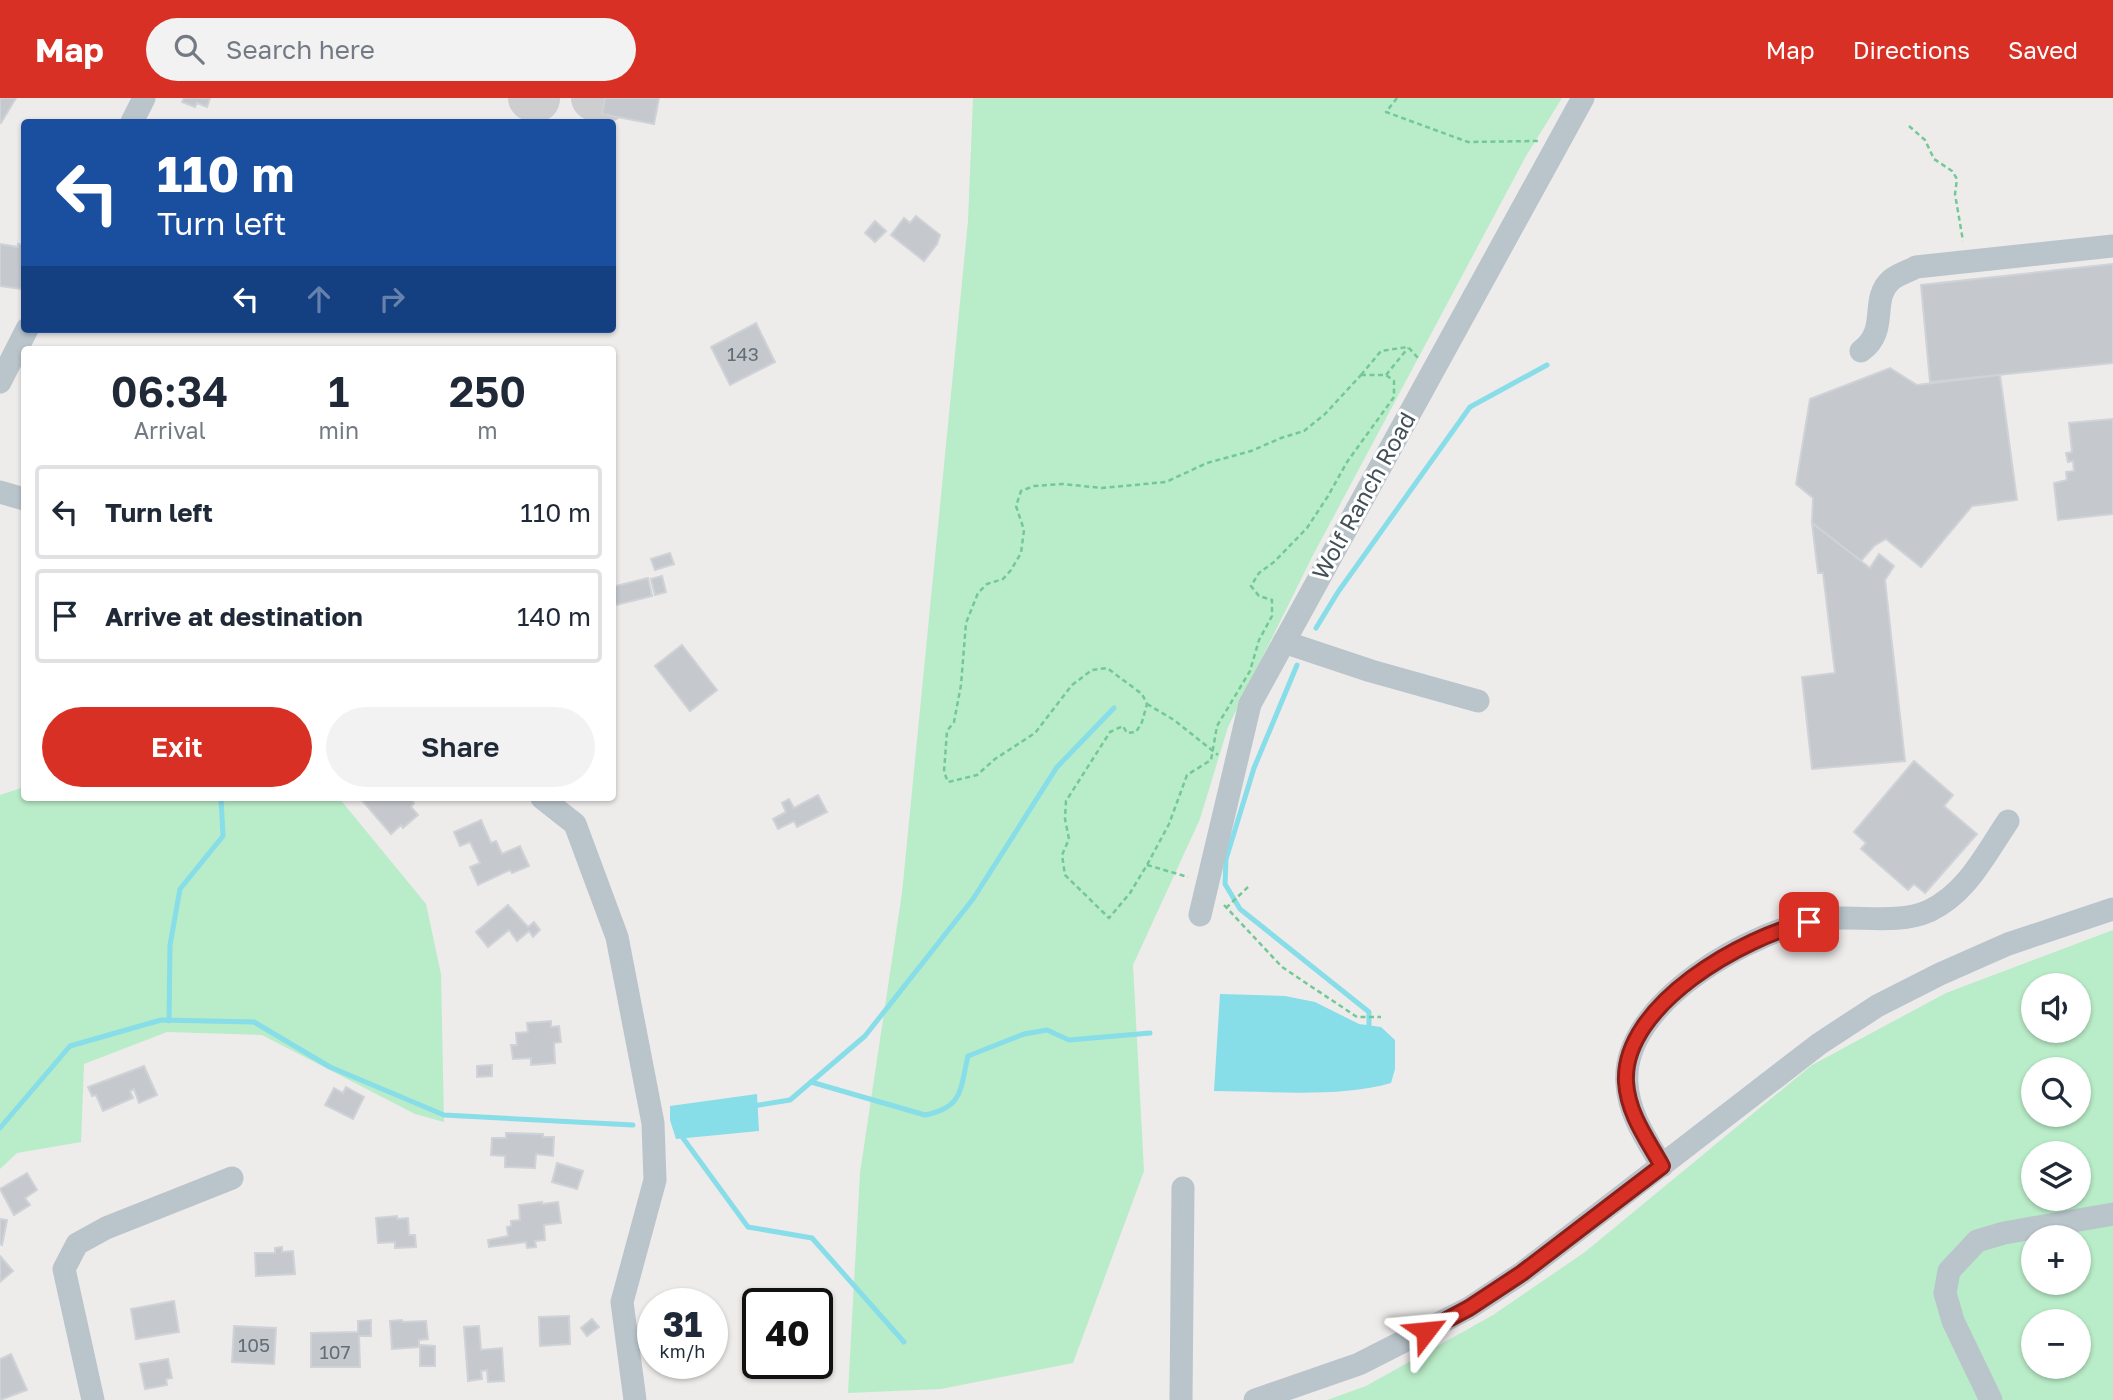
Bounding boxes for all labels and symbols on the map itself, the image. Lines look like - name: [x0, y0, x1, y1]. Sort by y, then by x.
- house number: 143: [727, 342, 759, 365]
- street label: Wolf Ranch Road: [1305, 407, 1421, 584]
- pin: [1779, 892, 1839, 952]
- speed limit sign: 40: [742, 1288, 833, 1379]
- position arrow: [1389, 1294, 1463, 1368]
- house number: 105: [238, 1333, 270, 1356]
- house number: 107: [319, 1340, 351, 1363]

